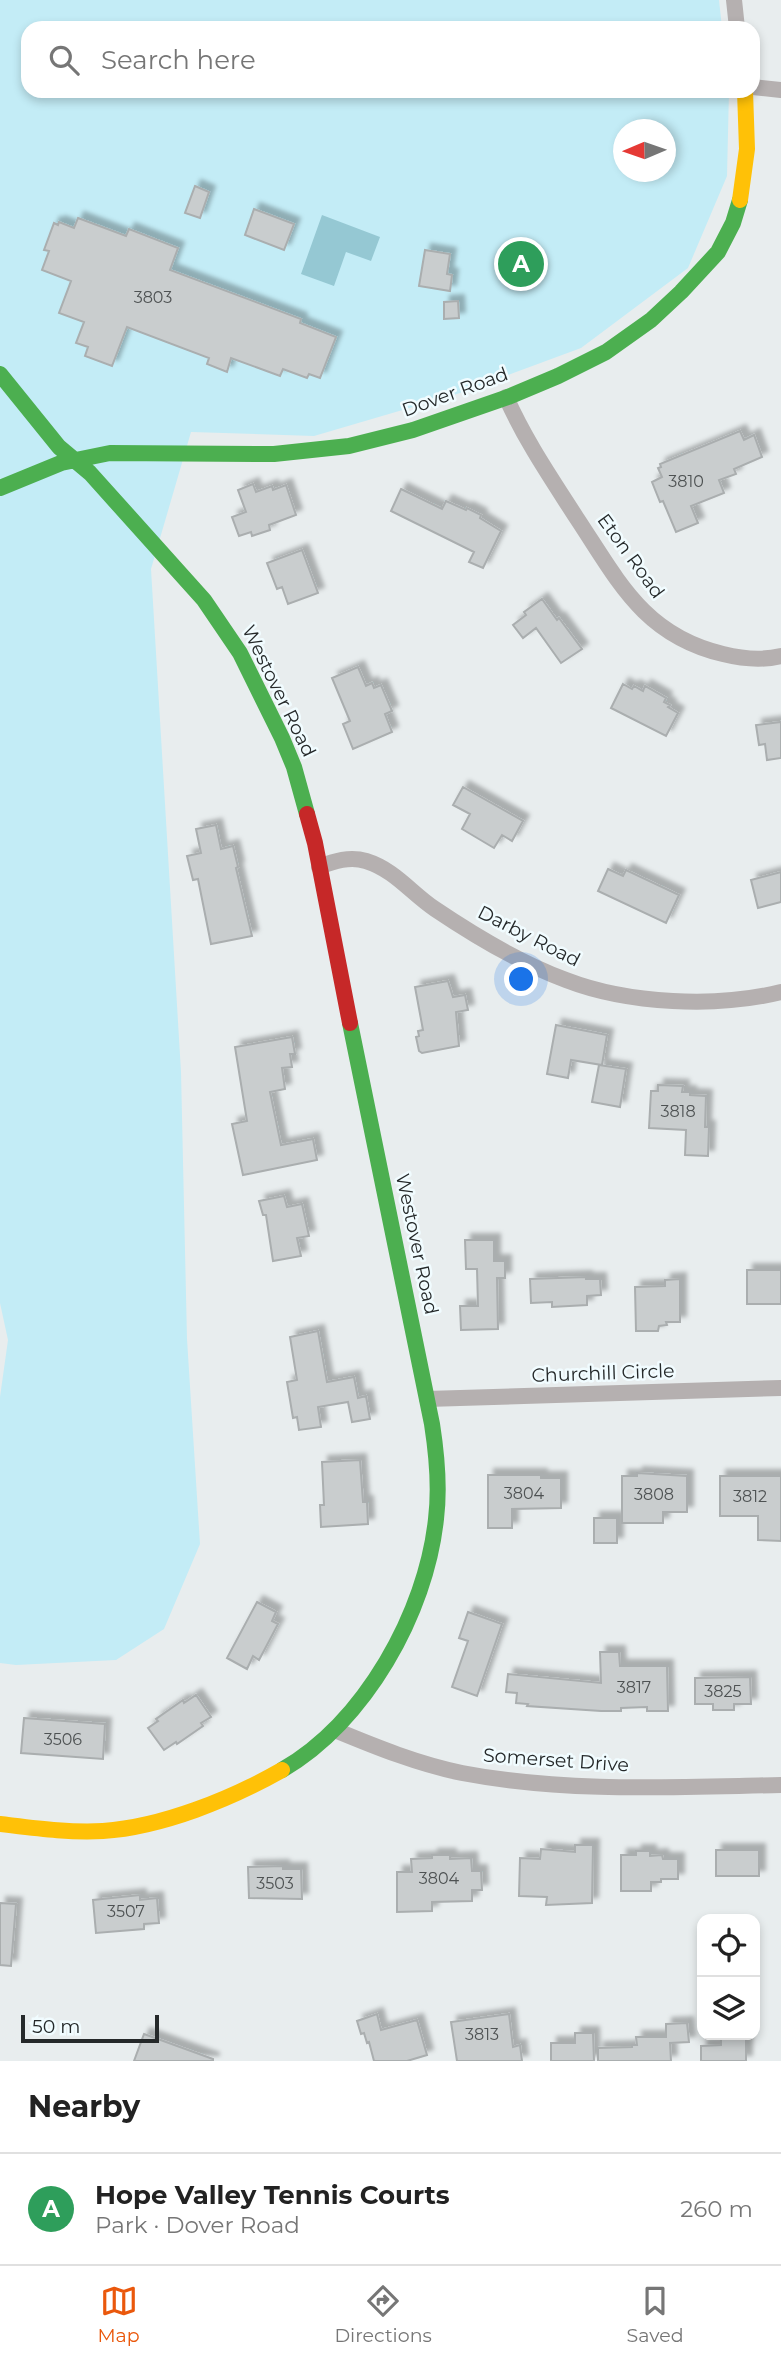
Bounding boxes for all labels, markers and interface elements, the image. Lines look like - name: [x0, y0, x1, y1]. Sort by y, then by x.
- search box: [21, 21, 760, 98]
- icon: search: [45, 41, 83, 79]
- text: Search here: [101, 44, 256, 76]
- north arrow: [613, 119, 676, 182]
- pin: A: [498, 238, 544, 290]
- house number: 3803: [134, 288, 172, 307]
- street label: Dover Road: [399, 362, 511, 422]
- house number: 3810: [668, 472, 704, 491]
- street label: Eton Road: [593, 509, 669, 603]
- street label: Westover Road: [237, 621, 321, 761]
- street label: Darby Road: [474, 900, 584, 972]
- your location: [504, 962, 538, 996]
- house number: 3818: [660, 1102, 696, 1121]
- street label: Westover Road: [391, 1171, 443, 1317]
- street label: Churchill Circle: [531, 1359, 675, 1387]
- house number: 3804: [504, 1484, 545, 1503]
- house number: 3808: [634, 1485, 674, 1504]
- house number: 3812: [733, 1487, 767, 1506]
- house number: 3817: [617, 1678, 651, 1697]
- house number: 3825: [704, 1682, 742, 1701]
- house number: 3506: [44, 1730, 82, 1749]
- street label: Somerset Drive: [482, 1743, 630, 1777]
- house number: 3804: [419, 1869, 460, 1888]
- house number: 3503: [256, 1874, 294, 1893]
- house number: 3507: [107, 1902, 145, 1921]
- map controls: [697, 1914, 760, 2040]
- button: locate: [697, 1914, 760, 1977]
- button: layers: [697, 1977, 760, 2040]
- scale bar: [21, 2012, 159, 2044]
- text: 50 m: [32, 2015, 80, 2038]
- house number: 3813: [465, 2025, 499, 2044]
- text: Nearby: [28, 2088, 140, 2125]
- text: Hope Valley Tennis Courts: [95, 2179, 450, 2211]
- text: A: [42, 2195, 60, 2223]
- text: 260 m: [680, 2195, 753, 2223]
- text: Park · Dover Road: [95, 2211, 300, 2239]
- tab: Map: [97, 2282, 140, 2347]
- tab: Directions: [334, 2282, 432, 2347]
- tab: Saved: [627, 2282, 684, 2347]

